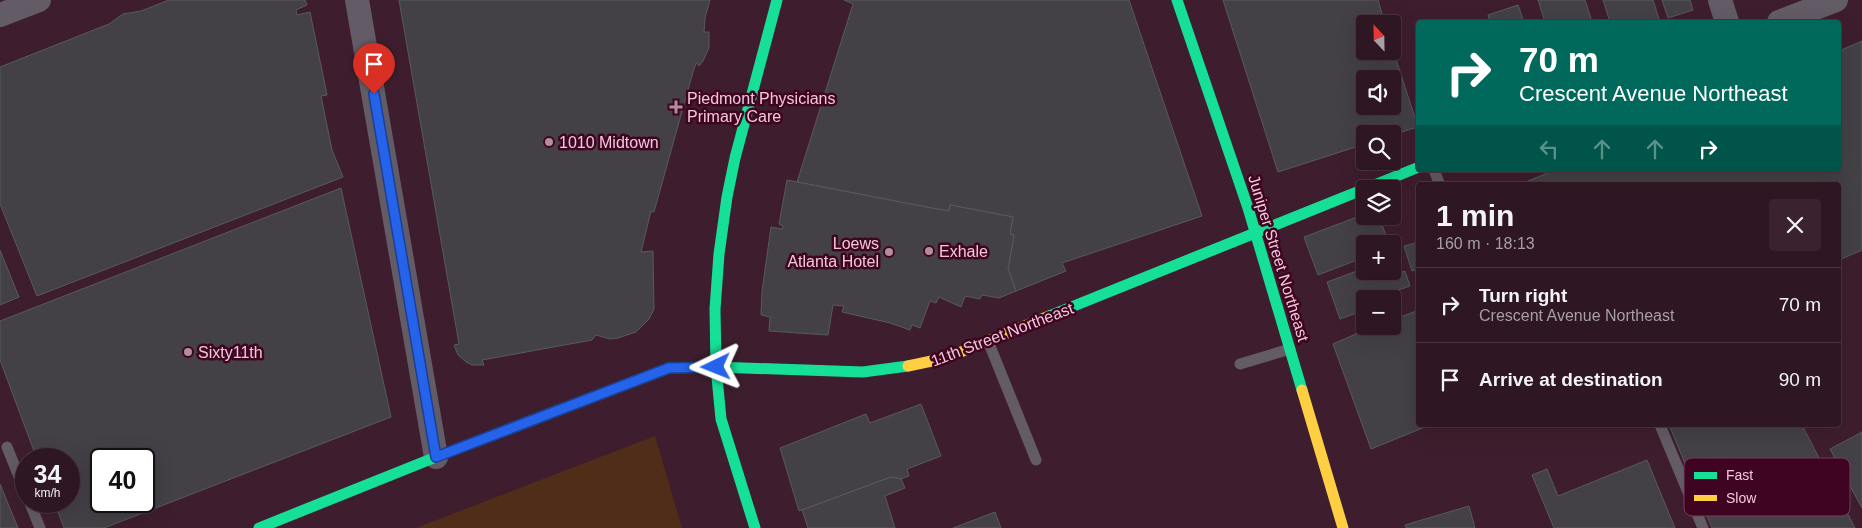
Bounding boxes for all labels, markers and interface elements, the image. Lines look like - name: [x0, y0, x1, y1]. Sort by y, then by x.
- north arrow: [1356, 15, 1401, 60]
- map controls: [1356, 15, 1401, 335]
- icon: right: [1436, 40, 1501, 105]
- text: 70 m: [1519, 40, 1599, 79]
- pin: [353, 43, 395, 94]
- icon: arrive: [360, 50, 388, 78]
- button: sound: [1356, 70, 1401, 115]
- text: Crescent Avenue Northeast: [1519, 81, 1788, 106]
- place label: Piedmont Physicians Primary Care: [687, 90, 836, 125]
- marker: Piedmont Physicians Primary Care: [669, 100, 683, 114]
- button: search: [1356, 125, 1401, 170]
- place label: 1010 Midtown: [559, 134, 659, 151]
- icon: left: [1535, 135, 1563, 163]
- icon: ahead: [1588, 135, 1616, 163]
- icon: ahead: [1641, 135, 1669, 163]
- icon: right: [1694, 135, 1722, 163]
- marker: 1010 Midtown: [543, 136, 555, 148]
- street label: Juniper Street Northeast: [1245, 173, 1312, 344]
- button: layers: [1356, 180, 1401, 225]
- text: 1 min: [1436, 199, 1514, 232]
- button: close: [1769, 199, 1821, 251]
- place label: Loews Atlanta Hotel: [787, 235, 879, 270]
- button: +: [1356, 235, 1401, 280]
- text: 160 m · 18:13: [1436, 235, 1535, 252]
- place label: Exhale: [939, 243, 988, 260]
- marker: Exhale: [923, 245, 935, 257]
- marker: Loews Atlanta Hotel: [883, 246, 895, 258]
- text: Turn right: [1479, 285, 1567, 306]
- button: −: [1356, 290, 1401, 335]
- icon: right: [1436, 291, 1464, 319]
- text: 70 m: [1779, 294, 1821, 315]
- street label: 11th Street Northeast: [929, 299, 1076, 369]
- text: Crescent Avenue Northeast: [1479, 307, 1674, 324]
- position arrow: [689, 340, 741, 392]
- place label: Sixty11th: [198, 344, 263, 361]
- marker: Sixty11th: [182, 346, 194, 358]
- icon: arrive: [1436, 366, 1464, 394]
- text: Arrive at destination: [1479, 369, 1663, 390]
- text: 90 m: [1779, 369, 1821, 390]
- speed limit sign: 40: [90, 448, 155, 513]
- legend: [1684, 458, 1850, 516]
- text: 34: [34, 460, 61, 488]
- text: Fast: [1726, 467, 1753, 483]
- text: km/h: [34, 486, 61, 500]
- text: Slow: [1726, 490, 1757, 506]

